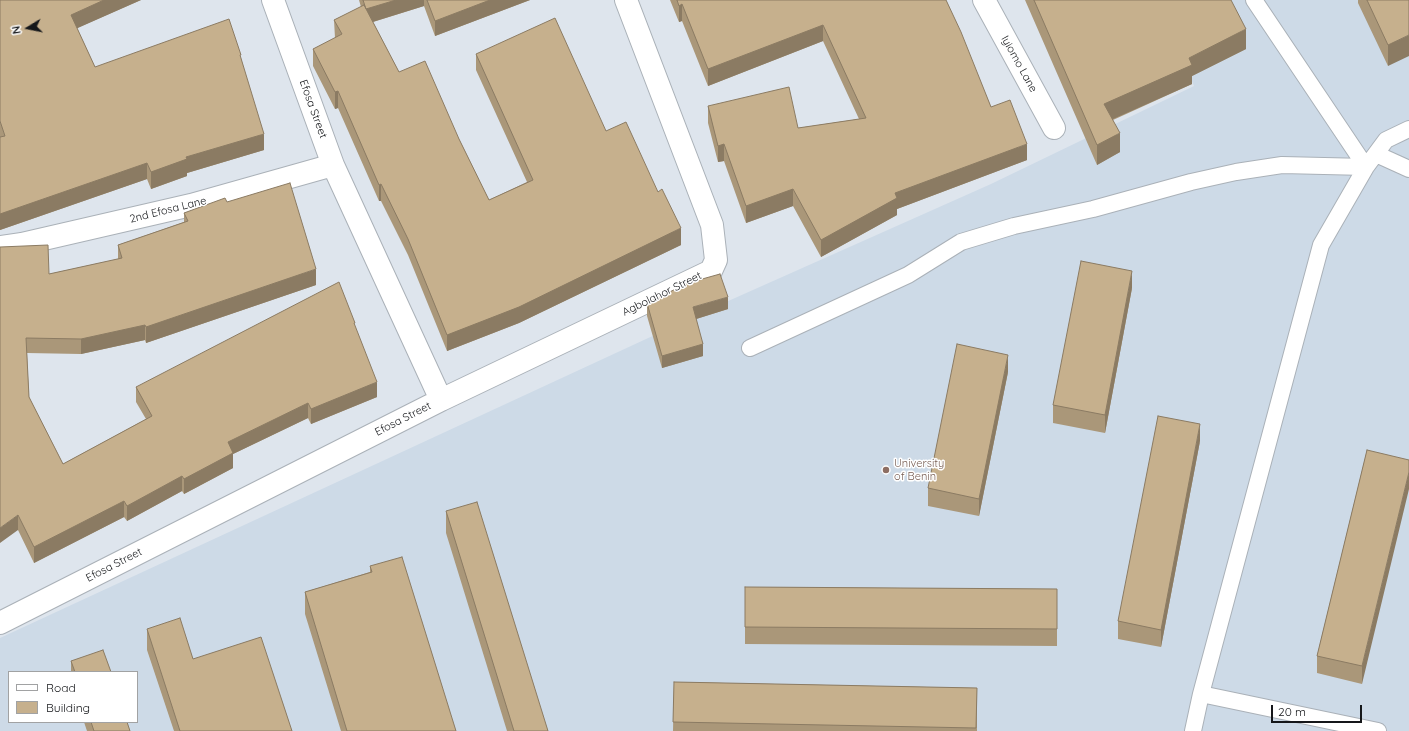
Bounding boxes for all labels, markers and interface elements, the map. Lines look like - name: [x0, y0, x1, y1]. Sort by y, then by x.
- north arrow: [8, 8, 48, 48]
- text: N: [9, 25, 24, 35]
- street label: Iyiomo Lane: [998, 33, 1040, 95]
- street label: Efosa Street: [296, 78, 330, 140]
- street label: 2nd Efosa Lane: [128, 194, 208, 226]
- street label: Agbolahor Street: [620, 269, 704, 319]
- street label: Efosa Street: [373, 399, 433, 439]
- place label: University of Benin: [894, 457, 944, 483]
- marker: University of Benin: [881, 465, 891, 475]
- street label: Efosa Street: [84, 545, 144, 585]
- legend: [8, 671, 138, 723]
- text: Road: [46, 680, 76, 695]
- scale bar: [1273, 697, 1364, 723]
- text: Building: [46, 700, 90, 715]
- text: 20 m: [1278, 704, 1306, 719]

